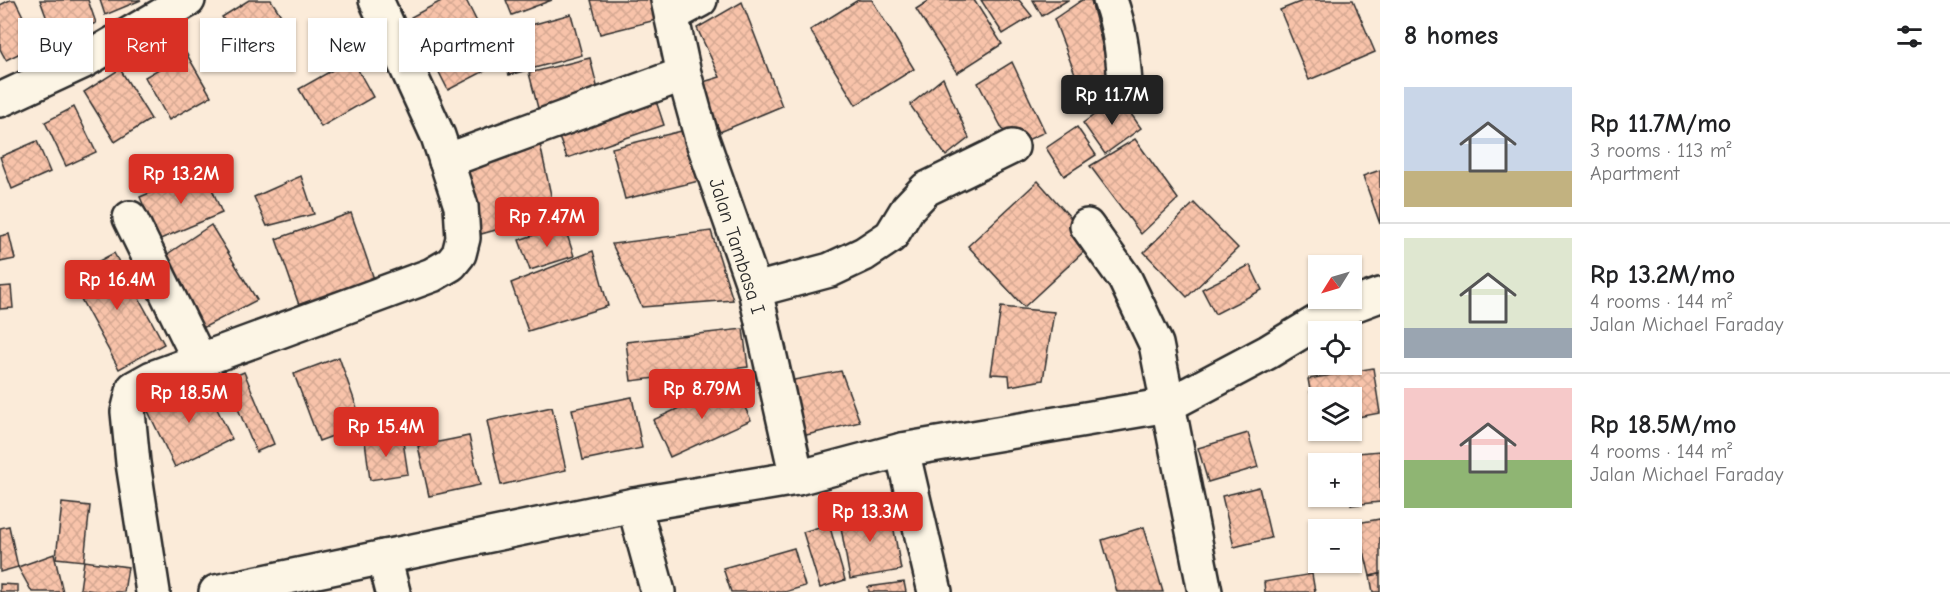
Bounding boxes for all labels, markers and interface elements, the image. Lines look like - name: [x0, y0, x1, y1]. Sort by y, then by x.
- chip: Buy: [18, 18, 93, 72]
- chip: Rent: [105, 18, 188, 72]
- chip: Filters: [200, 18, 296, 72]
- chip: New: [308, 18, 387, 72]
- chip: Apartment: [399, 18, 535, 72]
- icon: filters: [1893, 20, 1926, 53]
- text: 8 homes: [1404, 21, 1498, 51]
- pin: Rp 11.7M: [1050, 75, 1174, 126]
- text: Rp 11.7M: [1075, 83, 1149, 106]
- text: Rp 11.7M/mo: [1590, 109, 1731, 139]
- icon: home: [1452, 111, 1524, 183]
- text: 3 rooms · 113 m²: [1590, 139, 1731, 162]
- pin: Rp 13.2M: [119, 154, 243, 205]
- text: Rp 13.2M: [143, 162, 219, 185]
- text: Apartment: [1590, 162, 1680, 185]
- street label: Jalan Tambasa I: [704, 175, 770, 317]
- pin: Rp 7.47M: [485, 197, 609, 248]
- text: Rp 7.47M: [509, 205, 585, 228]
- north arrow: [1308, 255, 1362, 309]
- map controls: [1308, 255, 1362, 573]
- pin: Rp 16.4M: [55, 260, 179, 311]
- text: Rp 13.2M/mo: [1590, 260, 1735, 290]
- icon: home: [1452, 262, 1524, 334]
- text: Rp 16.4M: [79, 268, 155, 291]
- text: 4 rooms · 144 m²: [1590, 290, 1732, 313]
- text: Jalan Michael Faraday: [1590, 313, 1783, 336]
- button: locate: [1308, 321, 1362, 375]
- pin: Rp 8.79M: [640, 369, 764, 420]
- pin: Rp 18.5M: [127, 373, 251, 424]
- text: Rp 8.79M: [663, 377, 741, 400]
- text: Rp 18.5M: [150, 381, 228, 404]
- button: layers: [1308, 387, 1362, 441]
- pin: Rp 15.4M: [324, 407, 448, 458]
- text: Rp 18.5M/mo: [1590, 410, 1736, 440]
- icon: home: [1452, 412, 1524, 484]
- text: Rp 15.4M: [348, 415, 424, 438]
- text: 4 rooms · 144 m²: [1590, 440, 1732, 463]
- button: +: [1308, 453, 1362, 507]
- text: Jalan Michael Faraday: [1590, 463, 1783, 486]
- pin: Rp 13.3M: [808, 492, 932, 543]
- text: Rp 13.3M: [832, 500, 908, 523]
- button: −: [1308, 519, 1362, 573]

